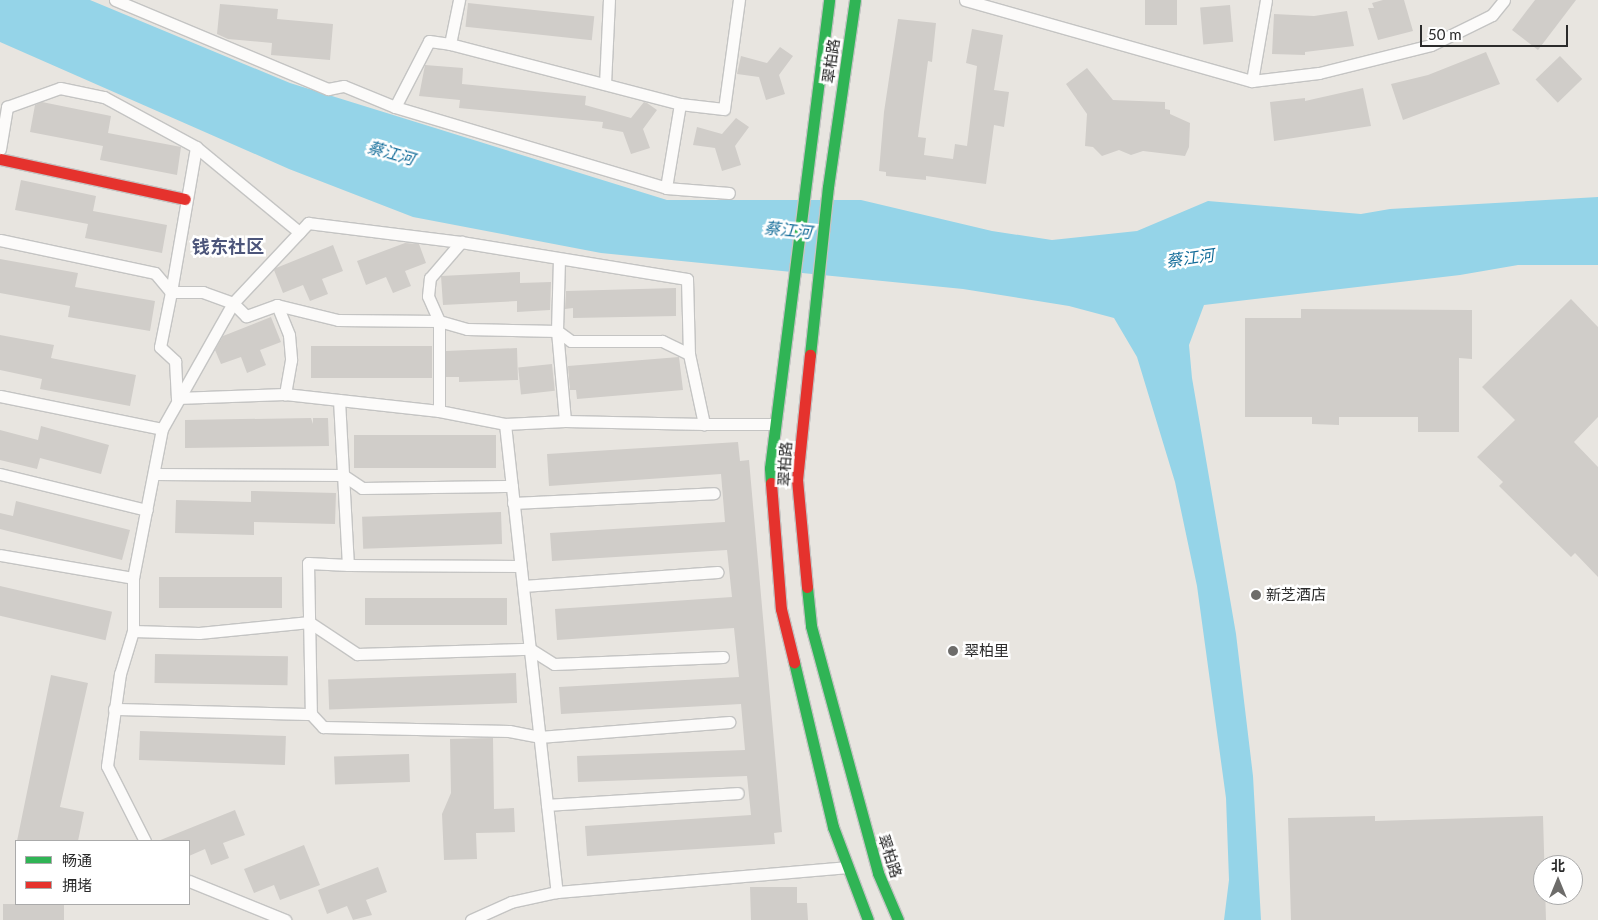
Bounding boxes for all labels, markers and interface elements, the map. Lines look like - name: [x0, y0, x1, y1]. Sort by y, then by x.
- scale bar: [1423, 15, 1570, 47]
- text: 50 m: [1428, 25, 1462, 43]
- street label: 翠柏路: [819, 37, 843, 85]
- water label: 蔡江河: [365, 137, 417, 169]
- water label: 蔡江河: [763, 218, 813, 242]
- district label: 钱东社区: [192, 235, 264, 257]
- water label: 蔡江河: [1165, 245, 1215, 271]
- street label: 翠柏路: [775, 441, 795, 487]
- place label: 新芝酒店: [1266, 586, 1326, 604]
- marker: 新芝酒店: [1250, 589, 1262, 601]
- place label: 翠柏里: [964, 642, 1009, 660]
- marker: 翠柏里: [946, 644, 960, 658]
- street label: 翠柏路: [874, 832, 906, 880]
- legend: [15, 840, 190, 905]
- text: 畅通: [62, 851, 92, 869]
- north arrow: [1533, 855, 1583, 905]
- text: 北: [1551, 857, 1565, 874]
- text: 拥堵: [62, 876, 92, 894]

